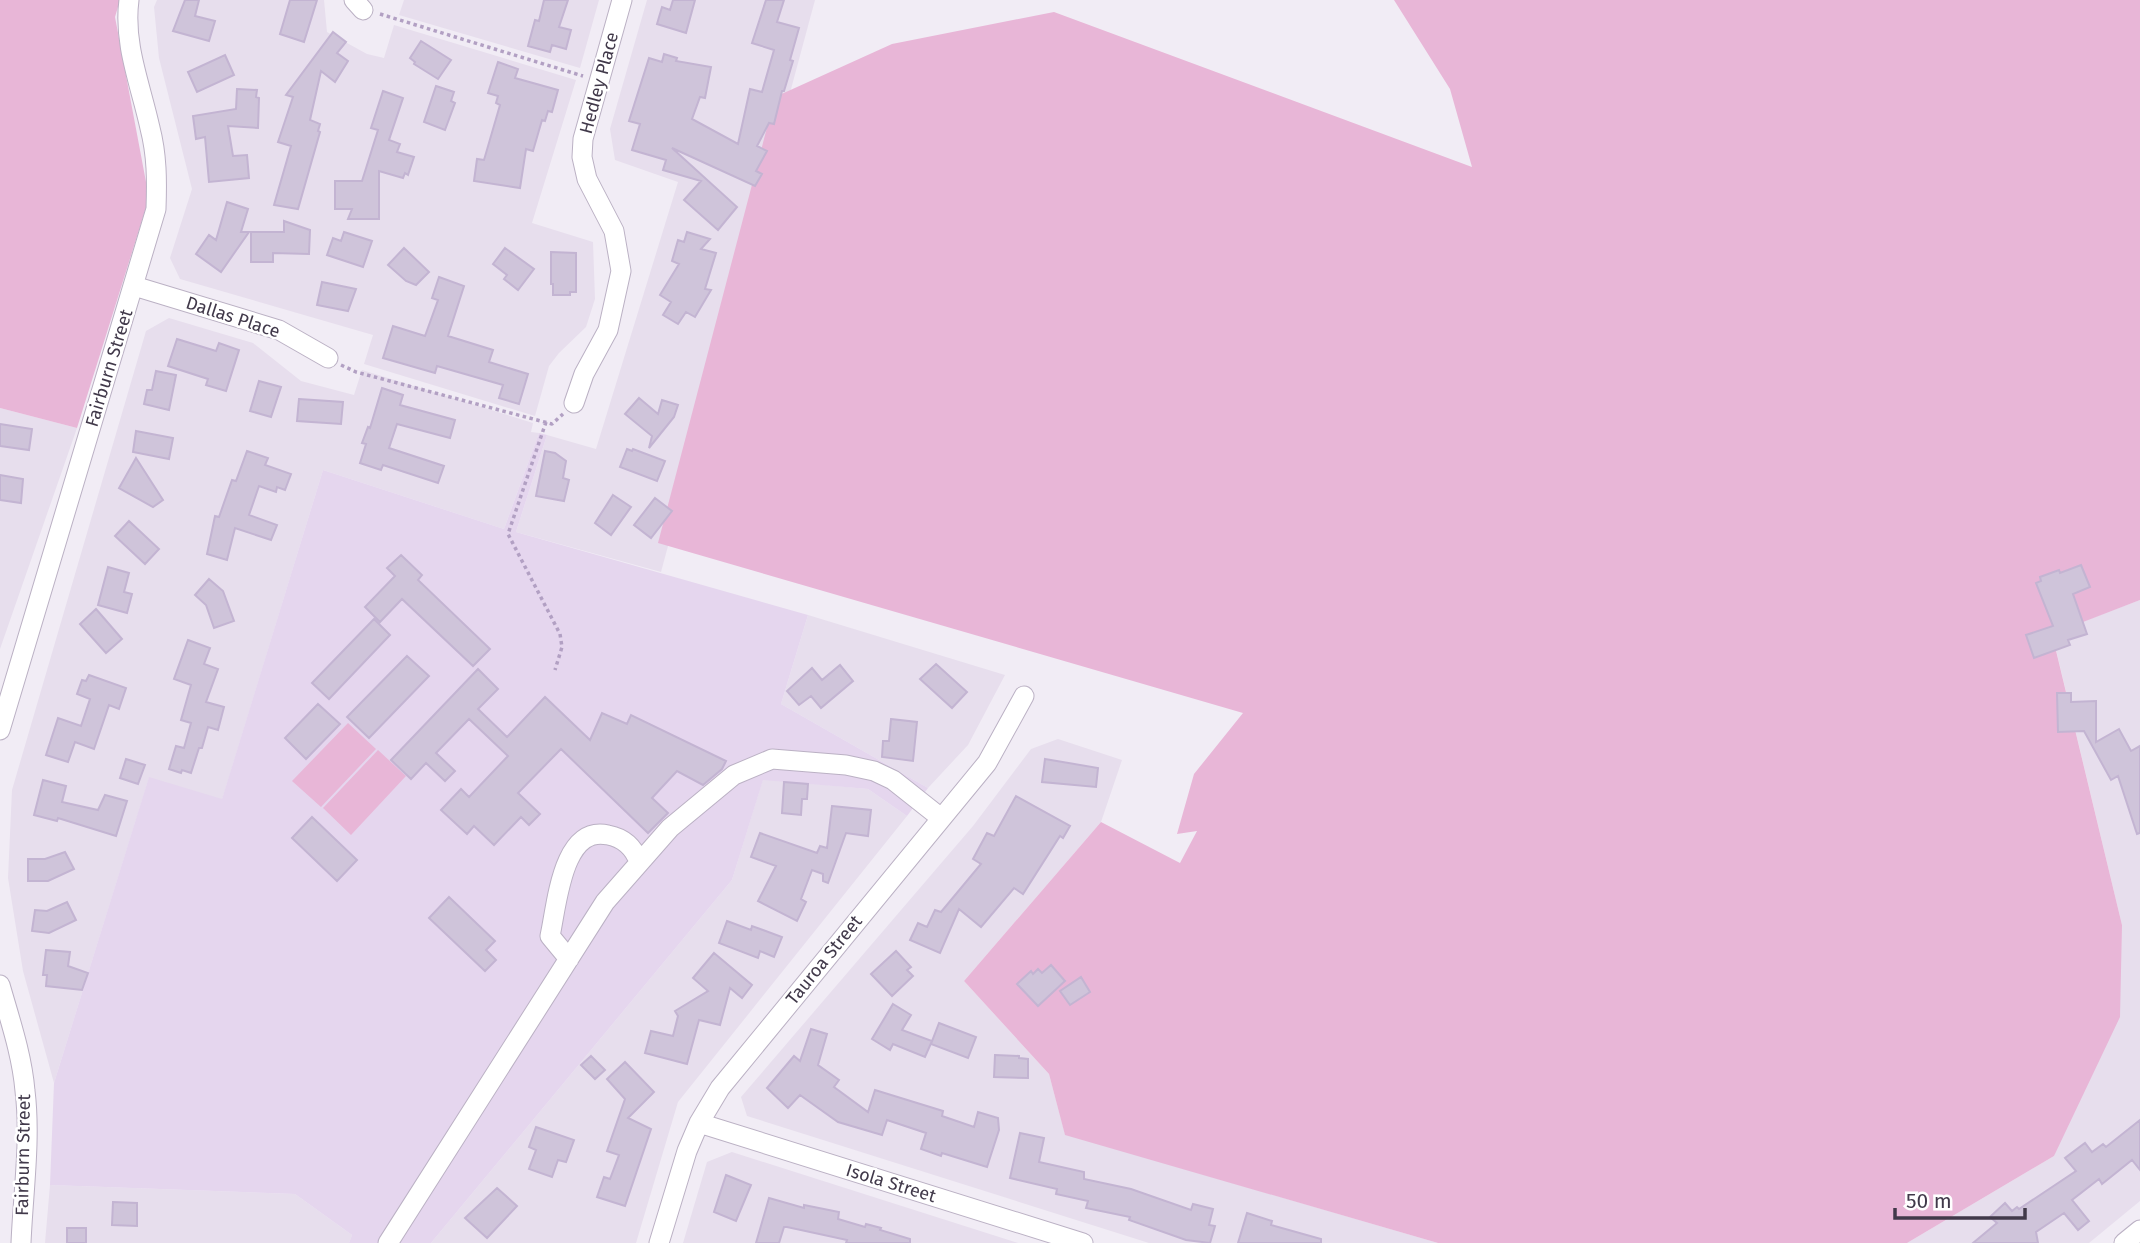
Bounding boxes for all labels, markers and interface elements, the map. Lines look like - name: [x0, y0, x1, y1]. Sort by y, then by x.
- street label: Hedley Place: [575, 30, 623, 136]
- street label: Dallas Place: [183, 291, 283, 343]
- street label: Fairburn Street: [81, 306, 137, 429]
- street label: Tauroa Street: [781, 910, 867, 1009]
- street label: Fairburn Street: [11, 1093, 35, 1216]
- street label: Isola Street: [843, 1159, 939, 1207]
- scale bar: [1895, 1176, 2024, 1220]
- text: 50 m: [1906, 1188, 1952, 1214]

